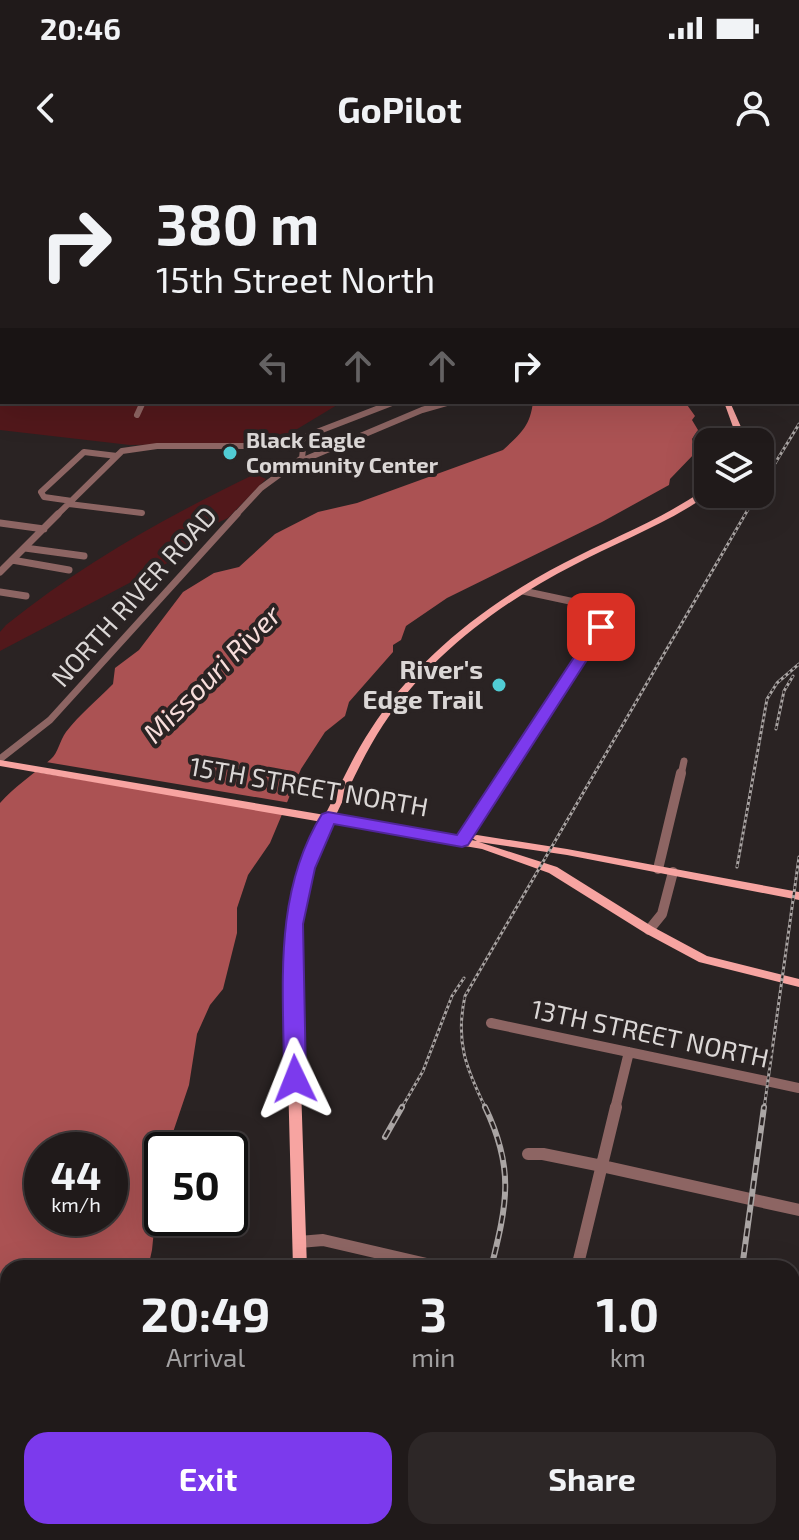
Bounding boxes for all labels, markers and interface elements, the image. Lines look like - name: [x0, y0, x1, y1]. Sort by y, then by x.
- text: 20:46: [40, 10, 121, 46]
- icon: back: [24, 86, 68, 130]
- icon: person: [731, 86, 775, 130]
- text: GoPilot: [337, 87, 462, 130]
- text: 380 m: [156, 189, 319, 256]
- icon: right: [24, 192, 128, 296]
- text: 15th Street North: [156, 257, 435, 300]
- icon: left: [252, 344, 296, 388]
- icon: ahead: [336, 344, 380, 388]
- icon: ahead: [420, 344, 464, 388]
- icon: right: [504, 344, 548, 388]
- place label: Black Eagle Community Center: [246, 426, 439, 478]
- map controls: [694, 428, 774, 508]
- button: layers: [694, 428, 774, 508]
- marker: Black Eagle Community Center: [221, 444, 239, 462]
- street label: NORTH RIVER ROAD: [44, 500, 222, 692]
- pin: [567, 593, 635, 661]
- water label: Missouri River: [135, 597, 288, 749]
- icon: arrive: [579, 605, 623, 649]
- place label: River's Edge Trail: [363, 653, 483, 714]
- marker: River's Edge Trail: [490, 676, 508, 694]
- street label: 15TH STREET NORTH: [188, 749, 431, 822]
- street label: 13TH STREET NORTH: [529, 992, 772, 1073]
- position arrow: [253, 1037, 337, 1121]
- speed limit sign: 50: [144, 1132, 248, 1236]
- text: 44: [51, 1150, 101, 1198]
- text: km/h: [51, 1192, 101, 1216]
- text: 20:49: [141, 1284, 270, 1342]
- text: 3: [420, 1284, 447, 1342]
- text: 1.0: [596, 1284, 659, 1342]
- text: Arrival: [166, 1341, 245, 1372]
- text: min: [411, 1341, 455, 1372]
- text: km: [610, 1341, 646, 1372]
- button: Exit: [24, 1432, 392, 1524]
- button: Share: [408, 1432, 776, 1524]

